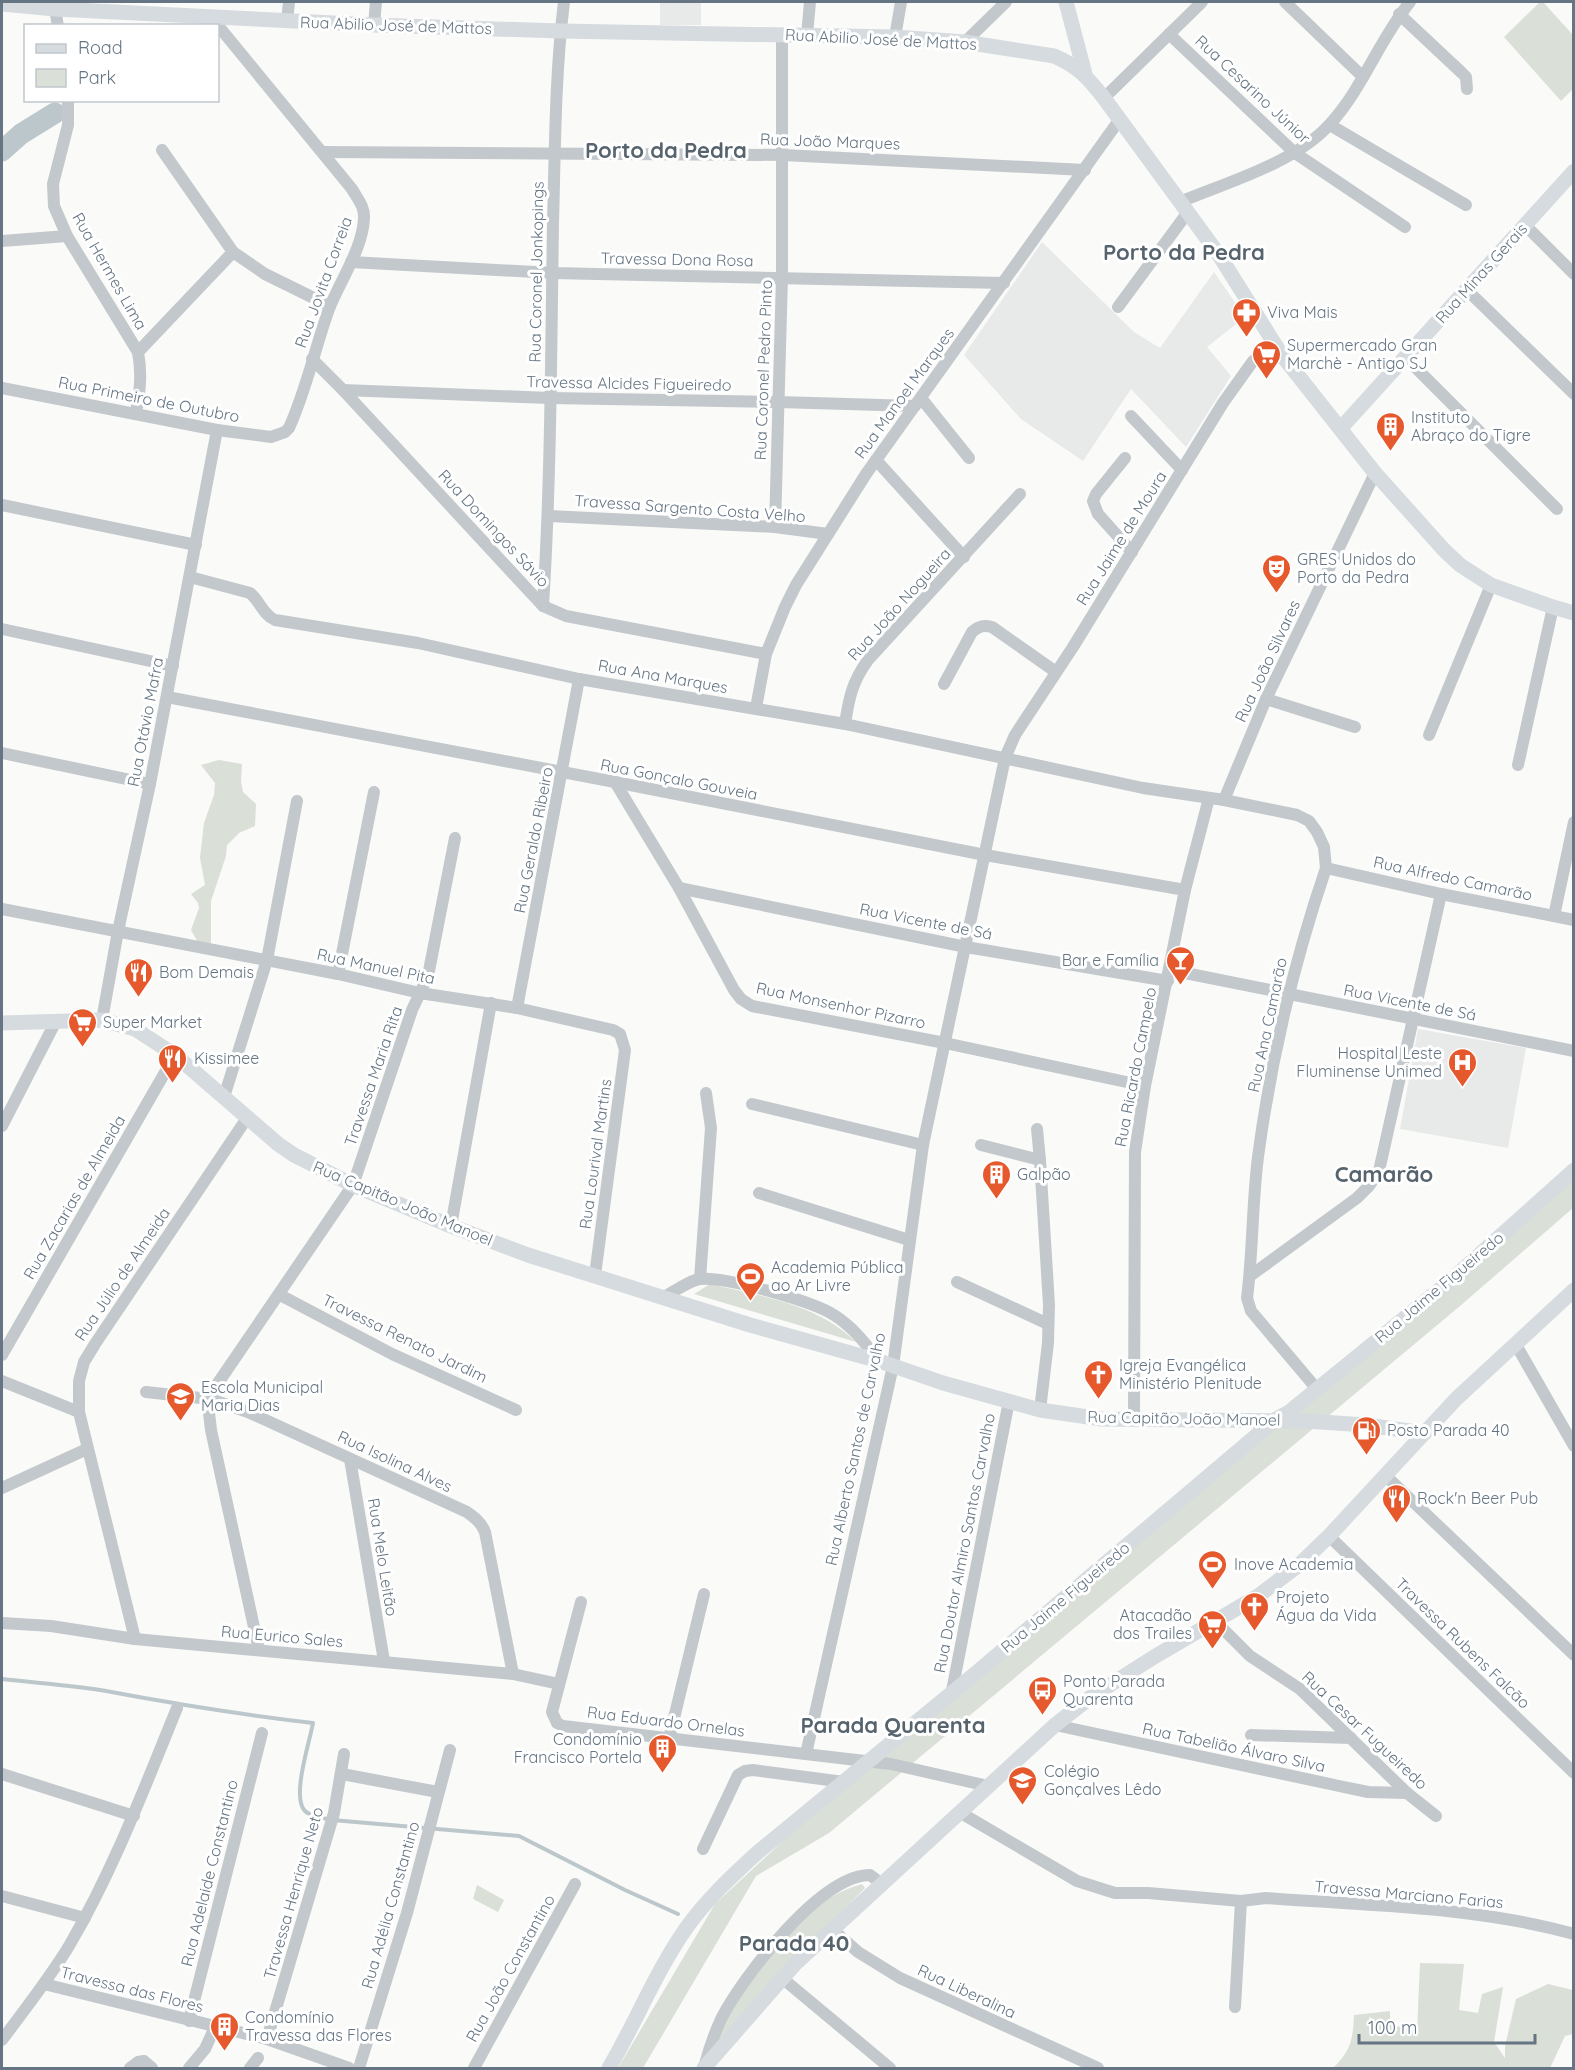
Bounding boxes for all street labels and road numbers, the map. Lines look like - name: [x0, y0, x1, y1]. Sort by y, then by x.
- street label: Rua Abilio José de Mattos: [300, 12, 492, 38]
- street label: Rua Abilio José de Mattos: [785, 24, 977, 54]
- street label: Rua Cesarino Júnior: [1191, 30, 1315, 148]
- street label: Rua João Marques: [760, 129, 900, 153]
- street label: Rua Coronel Jonkopings: [524, 181, 548, 363]
- street label: Rua Hermes Lima: [68, 209, 152, 333]
- street label: Rua Jovita Correia: [290, 214, 356, 350]
- street label: Rua Minas Gerais: [1431, 219, 1531, 327]
- street label: Travessa Dona Rosa: [600, 248, 754, 270]
- street label: Rua Coronel Pedro Pinto: [750, 279, 776, 461]
- street label: Rua Manoel Marques: [850, 324, 958, 462]
- street label: Travessa Alcides Figueiredo: [526, 371, 732, 395]
- street label: Rua Primeiro de Outubro: [57, 372, 241, 426]
- street label: Rua Domingos Sávio: [434, 465, 554, 591]
- street label: Rua Jaime de Moura: [1072, 467, 1170, 609]
- street label: Travessa Sargento Costa Velho: [574, 490, 806, 526]
- street label: Rua João Nogueira: [843, 544, 955, 664]
- street label: Rua João Silvares: [1230, 597, 1304, 725]
- street label: Rua Ana Marques: [597, 655, 729, 697]
- street label: Rua Otávio Mafra: [123, 656, 167, 788]
- street label: Rua Gonçalo Gouveia: [599, 754, 759, 804]
- street label: Rua Geraldo Ribeiro: [509, 765, 557, 915]
- street label: Rua Alfredo Camarão: [1372, 851, 1534, 905]
- street label: Rua Vicente de Sá: [858, 898, 994, 944]
- street label: Rua Manuel Pita: [315, 944, 437, 988]
- street label: Rua Ana Camarão: [1243, 956, 1291, 1094]
- street label: Rua Monsenhor Pizarro: [754, 977, 928, 1033]
- street label: Rua Vicente de Sá: [1342, 979, 1478, 1025]
- street label: Rua Ricardo Campelo: [1110, 986, 1160, 1148]
- street label: Travessa Maria Rita: [340, 1003, 406, 1149]
- street label: Rua Lourival Martins: [575, 1078, 615, 1230]
- street label: Rua Zacarias de Almeida: [19, 1111, 129, 1283]
- street label: Rua Capitão João Manoel: [310, 1156, 496, 1250]
- street label: Rua Júlio de Almeida: [70, 1203, 174, 1345]
- street label: Rua Jaime Figueiredo: [1370, 1227, 1508, 1347]
- street label: Travessa Renato Jardim: [319, 1289, 491, 1387]
- street label: Rua Alberto Santos de Carvalho: [821, 1331, 889, 1567]
- street label: Rua Capitão João Manoel: [1087, 1406, 1281, 1430]
- street label: Rua Doutor Almiro Santos Carvalho: [929, 1411, 999, 1675]
- street label: Rua Isolina Alves: [335, 1426, 455, 1496]
- street label: Rua Melo Leitão: [364, 1497, 402, 1617]
- street label: Rua Jaime Figueiredo: [996, 1537, 1134, 1657]
- street label: Travessa Rubens Falcão: [1391, 1573, 1535, 1713]
- street label: Rua Eurico Sales: [220, 1621, 344, 1651]
- street label: Rua Cesar Fugueiredo: [1298, 1667, 1432, 1793]
- street label: Rua Eduardo Ornelas: [586, 1701, 746, 1741]
- street label: Rua Tabelião Álvaro Silva: [1141, 1718, 1327, 1776]
- street label: Rua Adelaide Constantino: [176, 1778, 242, 1968]
- street label: Travessa Henrique Neto: [259, 1805, 327, 1981]
- street label: Rua Adélia Constantino: [357, 1819, 423, 1991]
- street label: Travessa Marciano Farias: [1314, 1876, 1504, 1912]
- street label: Rua João Constantino: [461, 1891, 559, 2045]
- street label: Rua Liberalina: [915, 1960, 1019, 2022]
- street label: Travessa das Flores: [58, 1962, 206, 2016]

